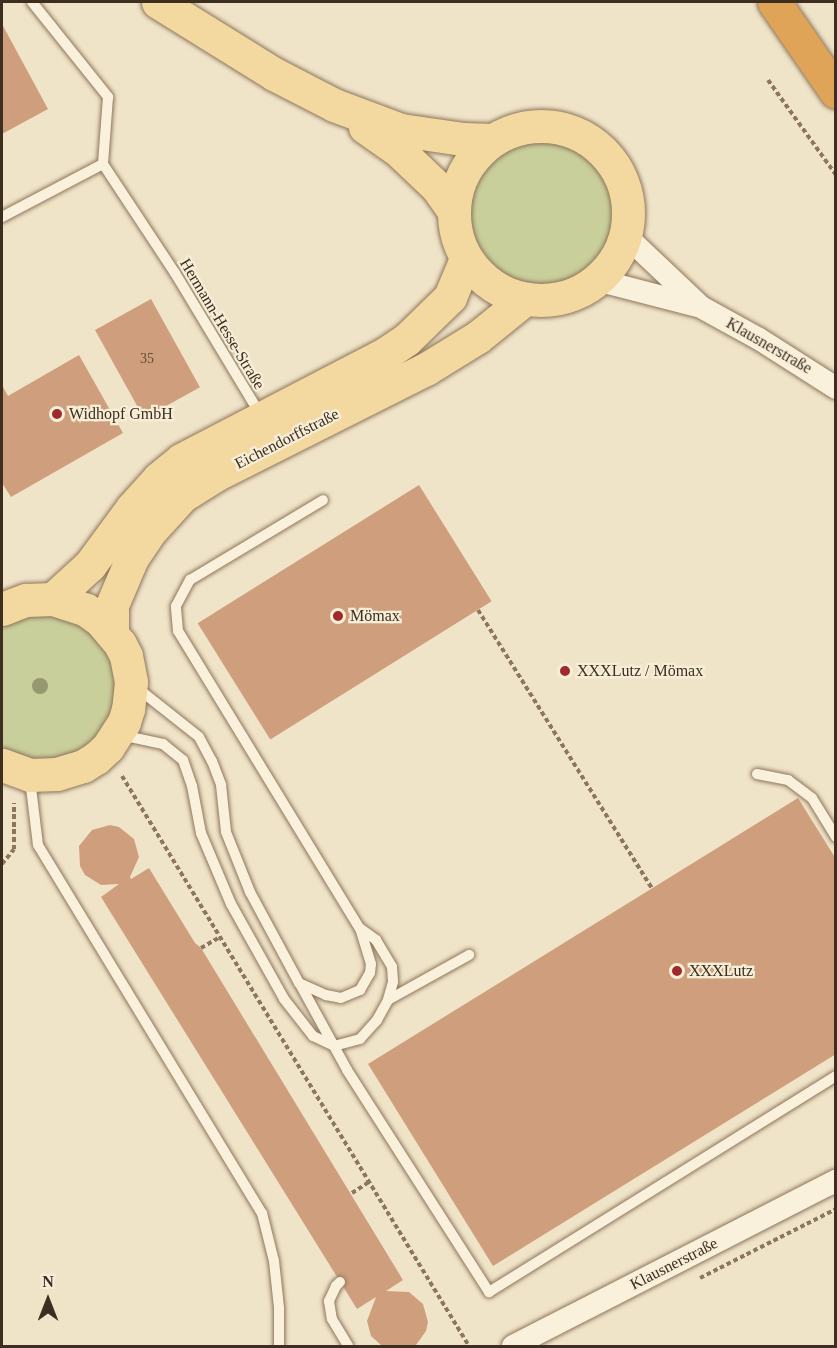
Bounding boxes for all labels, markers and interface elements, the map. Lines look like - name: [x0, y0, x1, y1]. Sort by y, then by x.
- street label: Hermann-Hesse-Straße: [175, 255, 269, 393]
- street label: Klausnerstraße: [723, 314, 815, 378]
- house number: 35: [140, 351, 154, 367]
- place label: Widhopf GmbH: [69, 404, 173, 424]
- street label: Eichendorffstraße: [232, 404, 342, 474]
- marker: Widhopf GmbH: [50, 407, 64, 421]
- place label: Mömax: [350, 606, 400, 626]
- marker: Mömax: [331, 609, 345, 623]
- place label: XXXLutz / Mömax: [577, 661, 703, 681]
- marker: XXXLutz / Mömax: [558, 664, 572, 678]
- place label: XXXLutz: [689, 961, 753, 981]
- marker: XXXLutz: [670, 964, 684, 978]
- street label: Klausnerstraße: [627, 1234, 721, 1294]
- north arrow: [18, 1270, 78, 1330]
- text: N: [42, 1273, 54, 1290]

